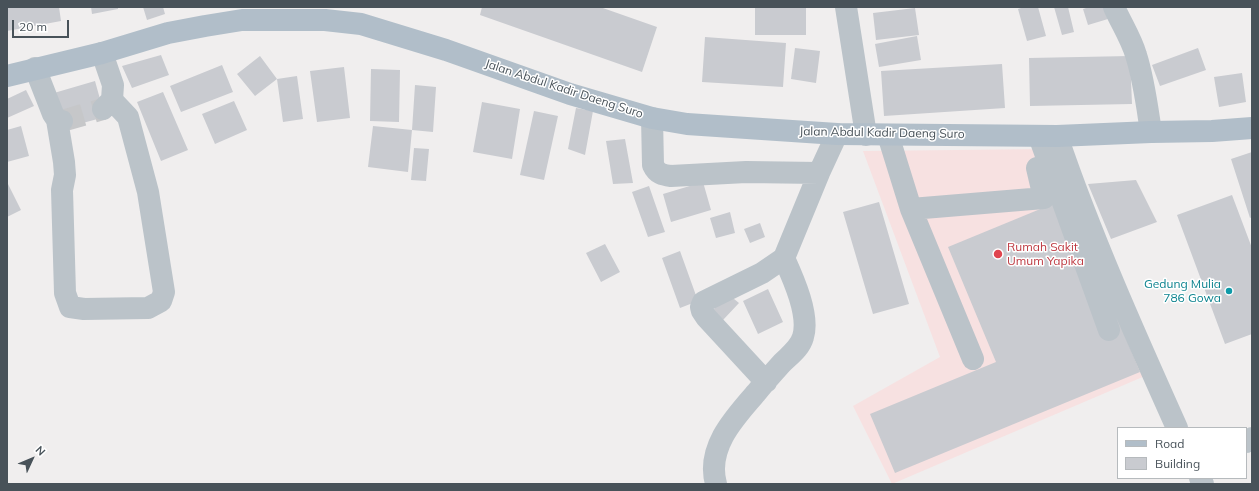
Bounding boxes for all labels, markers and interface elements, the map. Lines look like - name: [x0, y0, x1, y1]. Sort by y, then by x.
- scale bar: [14, 12, 71, 38]
- text: 20 m: [19, 19, 47, 34]
- street label: Jalan Abdul Kadir Daeng Suro: [483, 57, 645, 121]
- street label: Jalan Abdul Kadir Daeng Suro: [799, 124, 965, 142]
- place label: Rumah Sakit Umum Yapika: [1007, 240, 1084, 268]
- marker: Rumah Sakit Umum Yapika: [992, 248, 1004, 260]
- place label: Gedung Mulia 786 Gowa: [1144, 277, 1221, 305]
- marker: Gedung Mulia 786 Gowa: [1224, 286, 1234, 296]
- legend: [1117, 427, 1247, 479]
- text: Road: [1155, 436, 1184, 451]
- north arrow: [12, 439, 52, 479]
- text: N: [33, 443, 49, 459]
- text: Building: [1155, 456, 1200, 471]

